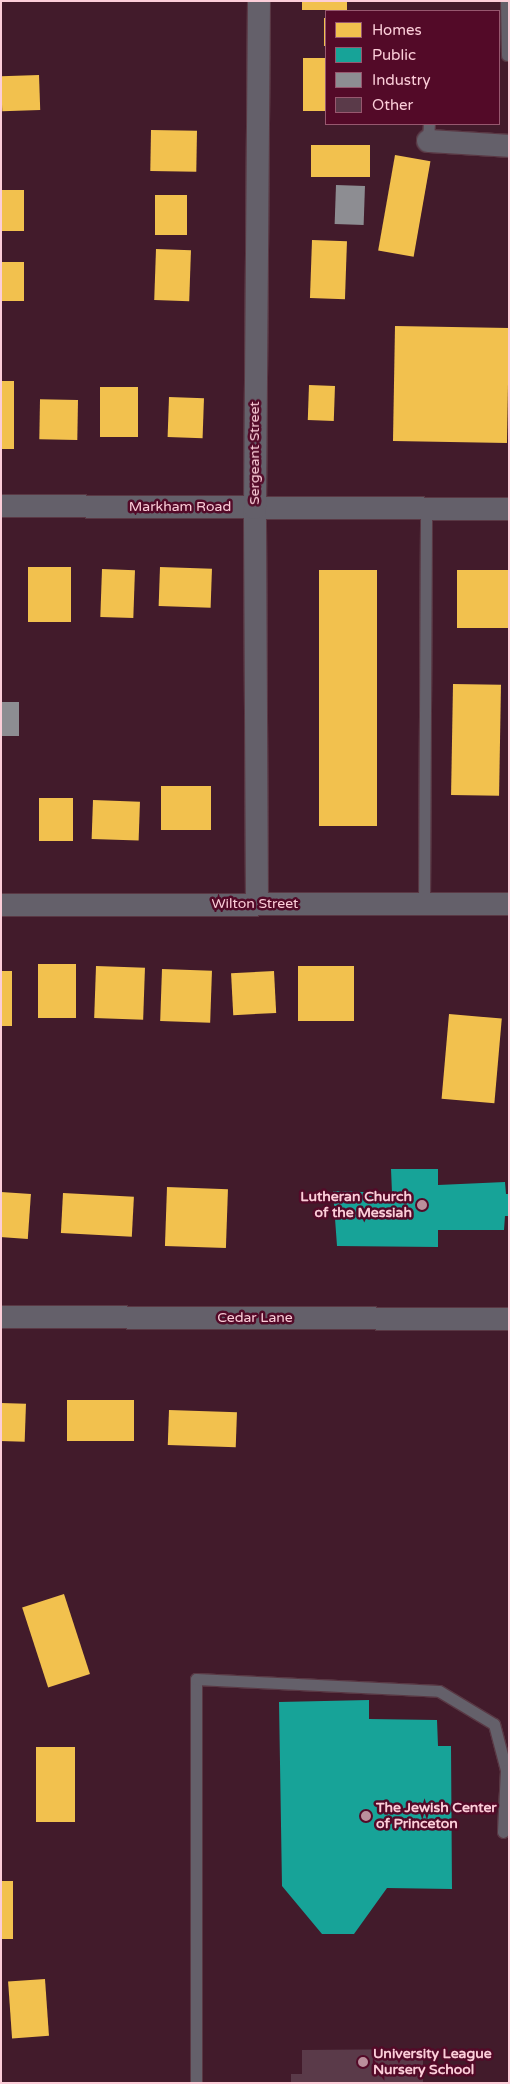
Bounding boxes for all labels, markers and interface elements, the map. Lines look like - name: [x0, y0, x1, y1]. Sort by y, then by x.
- legend: [325, 10, 500, 125]
- text: Homes: [372, 21, 422, 39]
- text: Public: [372, 46, 416, 64]
- text: Industry: [372, 71, 431, 89]
- text: Other: [372, 96, 413, 114]
- street label: Sergeant Street: [247, 401, 263, 505]
- street label: Markham Road: [129, 499, 231, 515]
- street label: Wilton Street: [212, 896, 298, 912]
- place label: Lutheran Church of the Messiah: [300, 1189, 412, 1222]
- marker: Lutheran Church of the Messiah: [416, 1199, 428, 1211]
- street label: Cedar Lane: [217, 1310, 293, 1326]
- place label: The Jewish Center of Princeton: [376, 1800, 497, 1832]
- marker: The Jewish Center of Princeton: [360, 1810, 372, 1822]
- place label: University League Nursery School: [373, 2046, 492, 2078]
- marker: University League Nursery School: [357, 2056, 369, 2068]

